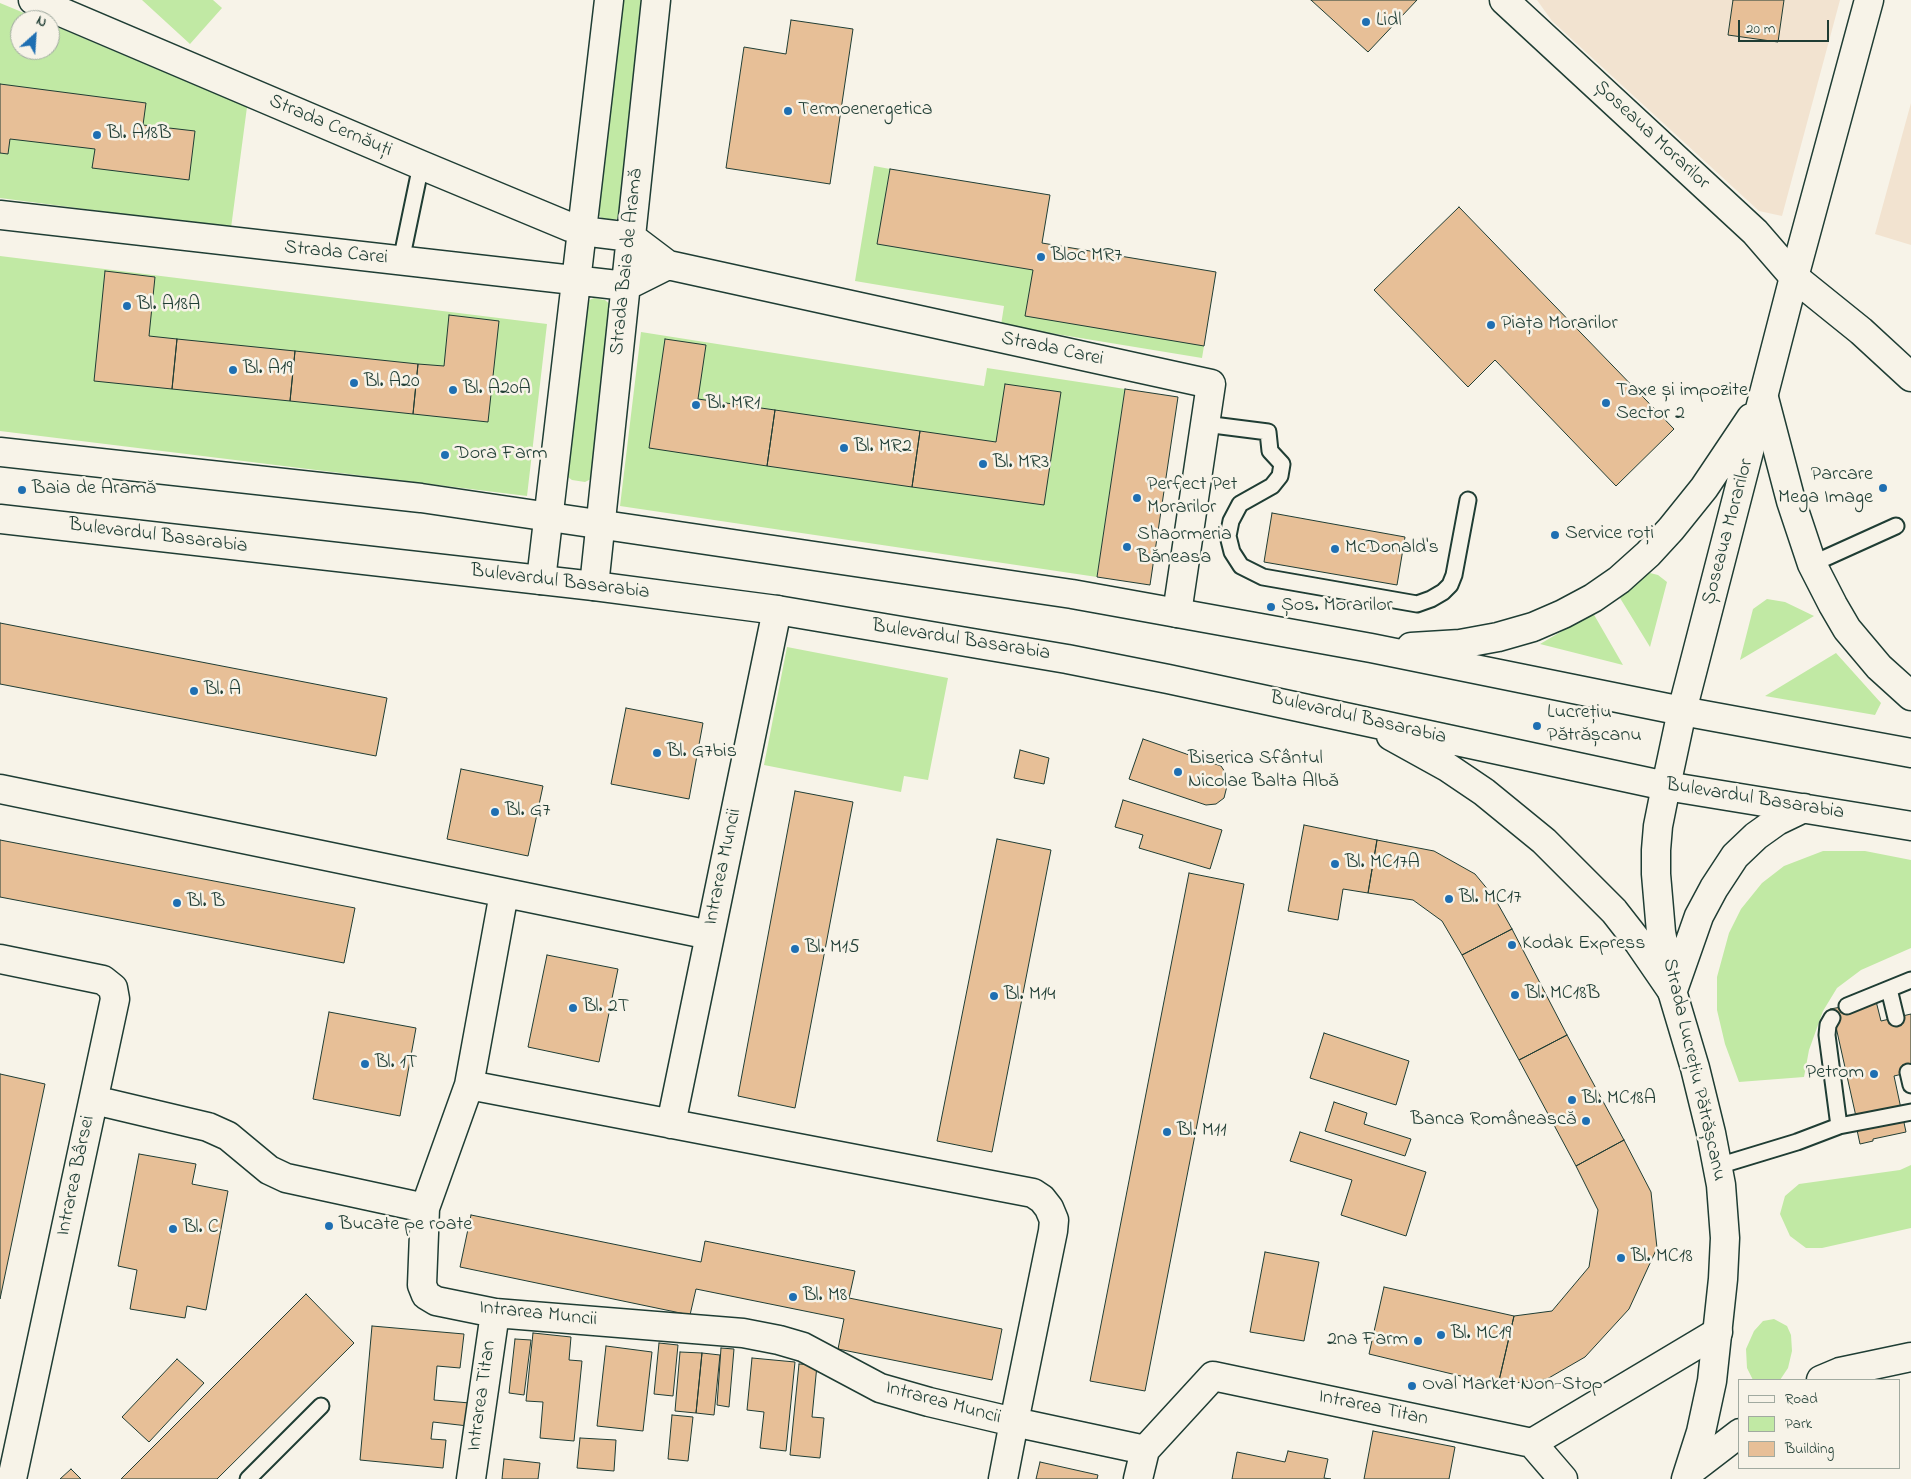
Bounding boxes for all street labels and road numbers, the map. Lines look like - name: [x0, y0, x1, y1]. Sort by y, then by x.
- street label: Șoseaua Morarilor: [1588, 76, 1714, 196]
- street label: Strada Cernăuți: [265, 90, 395, 164]
- street label: Strada Baia de Aramă: [606, 168, 650, 356]
- street label: Strada Carei: [283, 237, 389, 271]
- street label: Strada Carei: [999, 327, 1105, 373]
- street label: Șoseaua Morarilor: [1698, 457, 1760, 607]
- street label: Bulevardul Basarabia: [67, 514, 249, 560]
- street label: Bulevardul Basarabia: [469, 560, 651, 606]
- street label: Bulevardul Basarabia: [870, 615, 1052, 667]
- street label: Bulevardul Basarabia: [1268, 687, 1448, 751]
- street label: Bulevardul Basarabia: [1664, 774, 1846, 826]
- street label: Intrarea Muncii: [700, 806, 748, 928]
- street label: Strada Lucrețiu Pătrășcanu: [1656, 956, 1730, 1184]
- street label: Intrarea Bârsei: [53, 1114, 101, 1238]
- street label: Intrarea Muncii: [478, 1297, 598, 1333]
- street label: Intrarea Titan: [463, 1339, 503, 1453]
- street label: Intrarea Muncii: [883, 1377, 1003, 1431]
- street label: Intrarea Titan: [1316, 1386, 1430, 1432]

